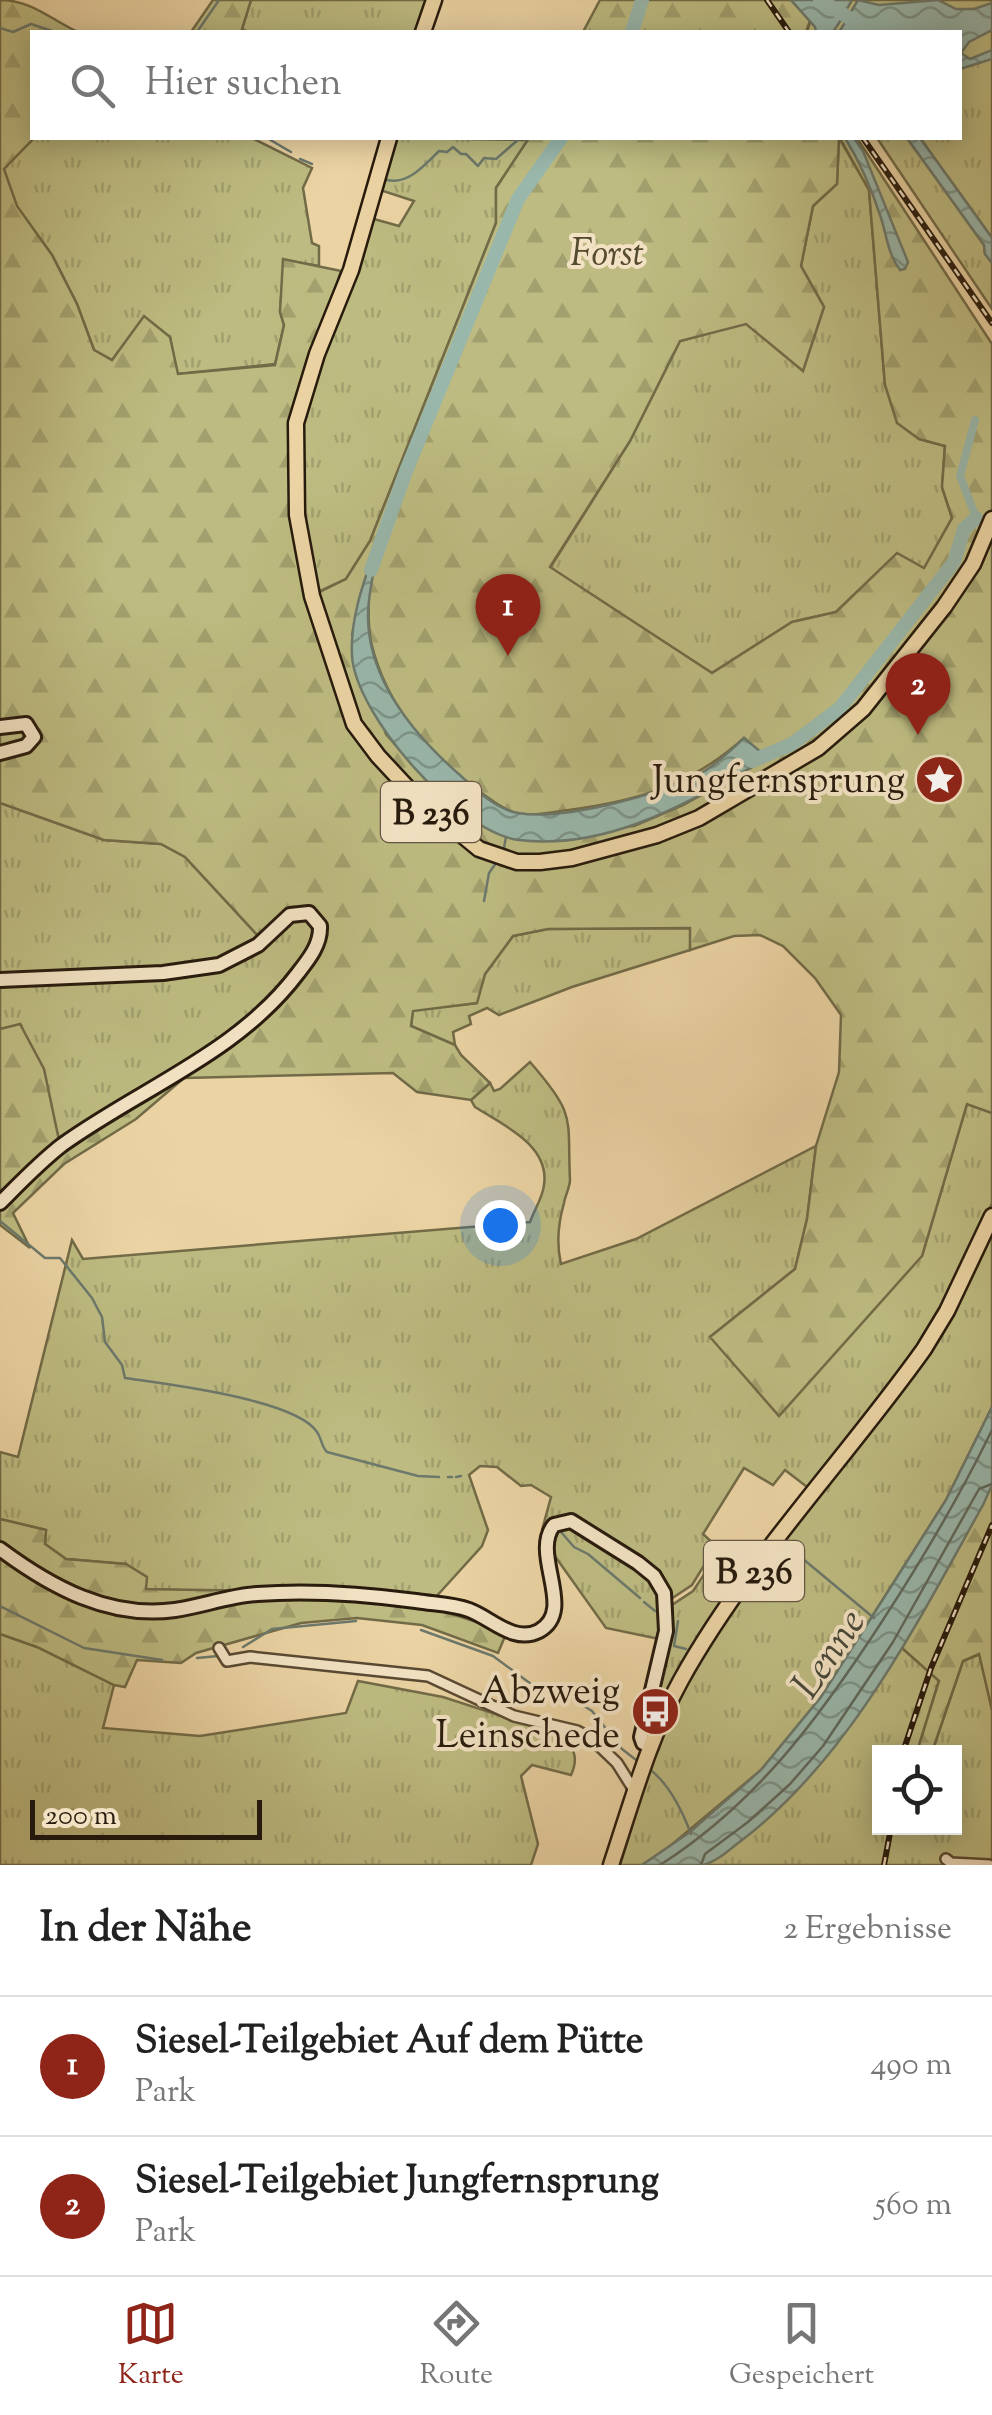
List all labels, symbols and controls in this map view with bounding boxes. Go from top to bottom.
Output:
search box [30,30,962,140]
icon: search [65,58,120,113]
text: Hier suchen [145,58,342,112]
park label: Forst [570,229,644,283]
pin: 1 [476,574,540,656]
pin: 2 [886,652,950,735]
place icon: Jungfernsprung [914,753,966,805]
place label: Jungfernsprung [650,756,905,810]
road number: B 236 [381,782,481,842]
your location [475,1200,526,1251]
road number: B 236 [704,1541,804,1601]
water label: Lenne [780,1599,882,1712]
place label: Abzweig Leinschede [436,1667,620,1765]
bus stop icon: Abzweig Leinschede [629,1686,681,1738]
map controls [872,1745,962,1835]
button: locate [872,1745,962,1835]
scale bar [30,1795,262,1840]
text: 200 m [45,1797,117,1837]
text: In der Nähe [40,1900,252,1960]
text: 2 Ergebnisse [783,1907,952,1953]
text: Siesel-Teilgebiet Auf dem Pütte [135,2016,643,2070]
text: 1 [67,2043,78,2089]
text: 490 m [870,2043,952,2089]
text: Park [135,2070,196,2116]
text: Siesel-Teilgebiet Jungfernsprung [135,2156,659,2210]
text: 2 [65,2183,80,2229]
text: 560 m [875,2183,952,2229]
text: Park [135,2210,196,2256]
tab: Karte [118,2296,184,2396]
tab: Route [420,2296,493,2396]
tab: Gespeichert [729,2296,874,2396]

